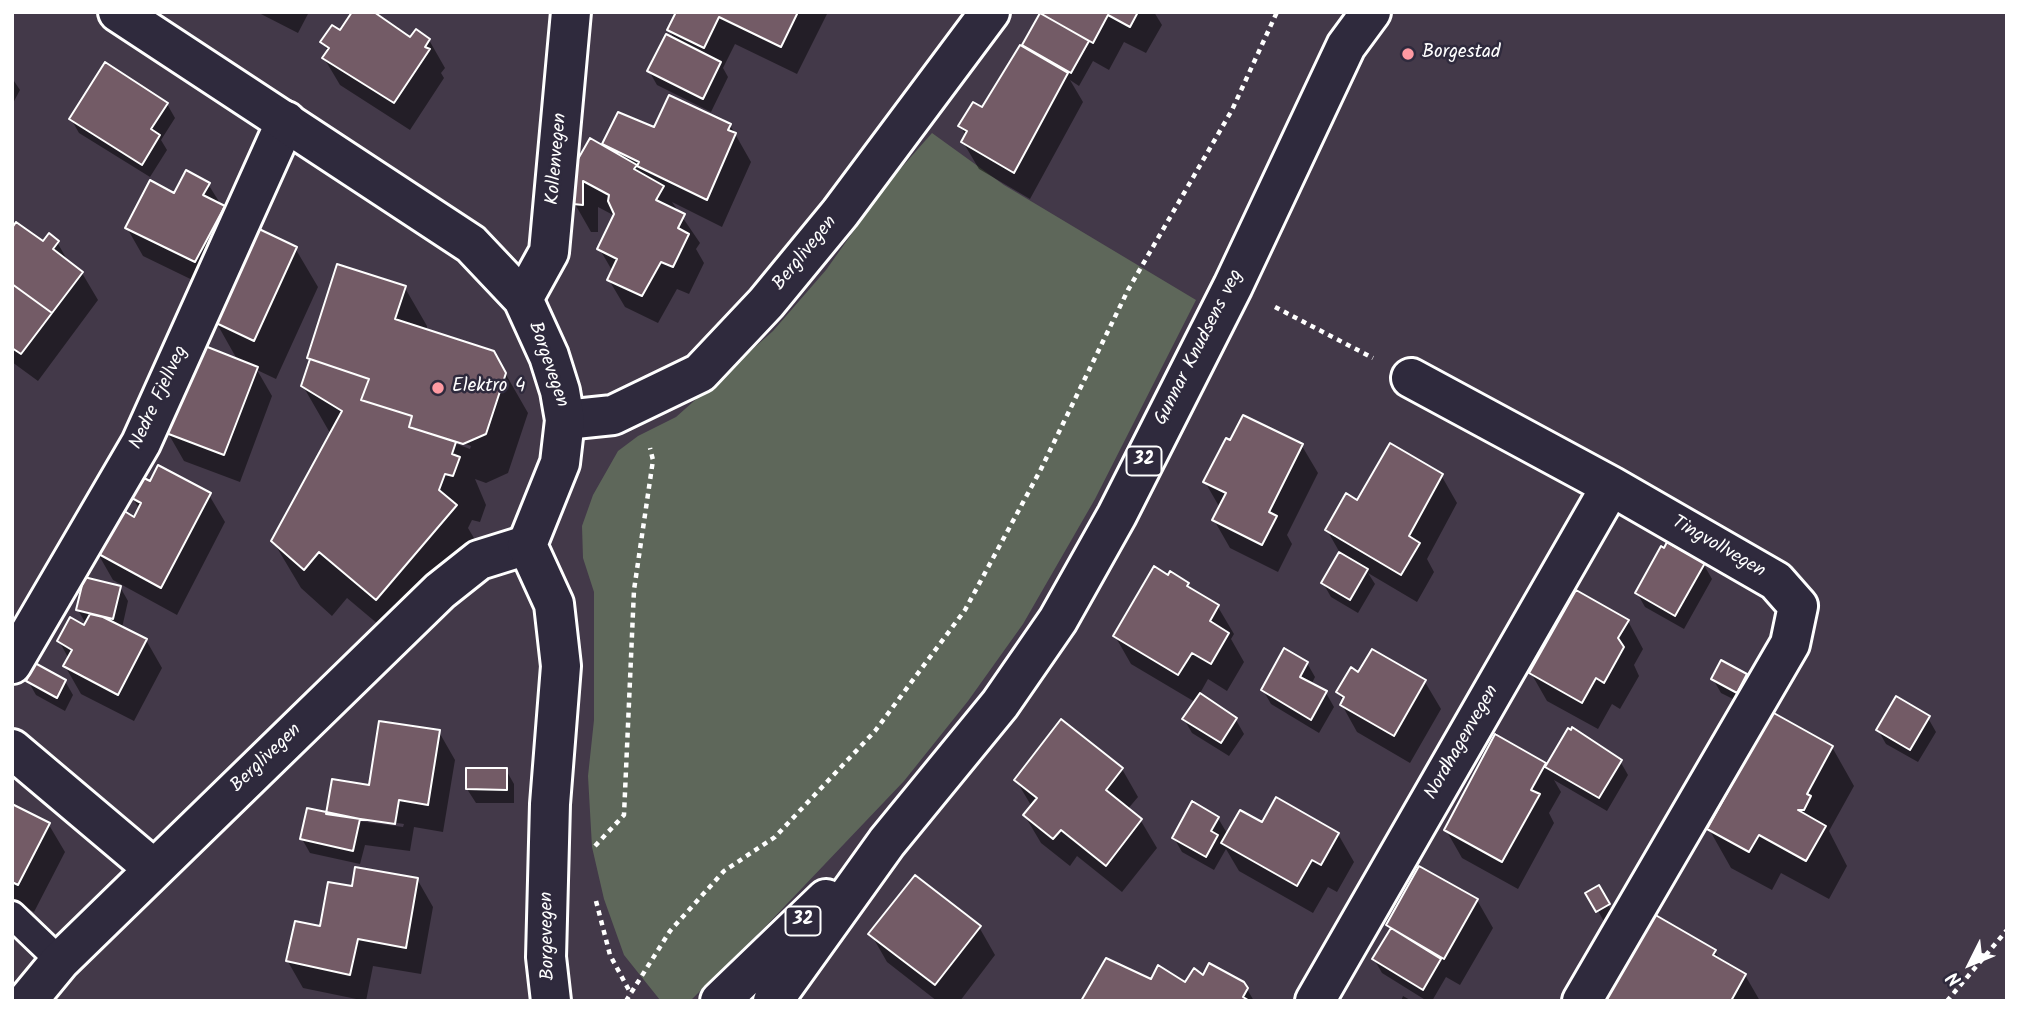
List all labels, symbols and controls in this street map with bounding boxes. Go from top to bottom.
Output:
place label: Borgestad [1422,43,1500,65]
marker: Borgestad [1400,46,1416,62]
street label: Kollenvegen [543,112,573,206]
street label: Berglivegen [769,212,843,296]
street label: Gunnar Knudsens veg [1151,266,1249,430]
street label: Borgevegen [522,319,572,411]
street label: Nedre Fjellveg [126,343,194,453]
place label: Elektro 4 [452,377,526,399]
marker: Elektro 4 [430,380,446,396]
road number: 32 [1126,447,1162,476]
street label: Tingvollvegen [1667,512,1769,584]
street label: Nordhagenvegen [1421,682,1505,804]
street label: Berglivegen [227,720,307,798]
street label: Borgevegen [537,891,561,981]
road number: 32 [786,906,820,936]
north arrow [1935,929,2005,999]
text: N [1940,964,1970,993]

